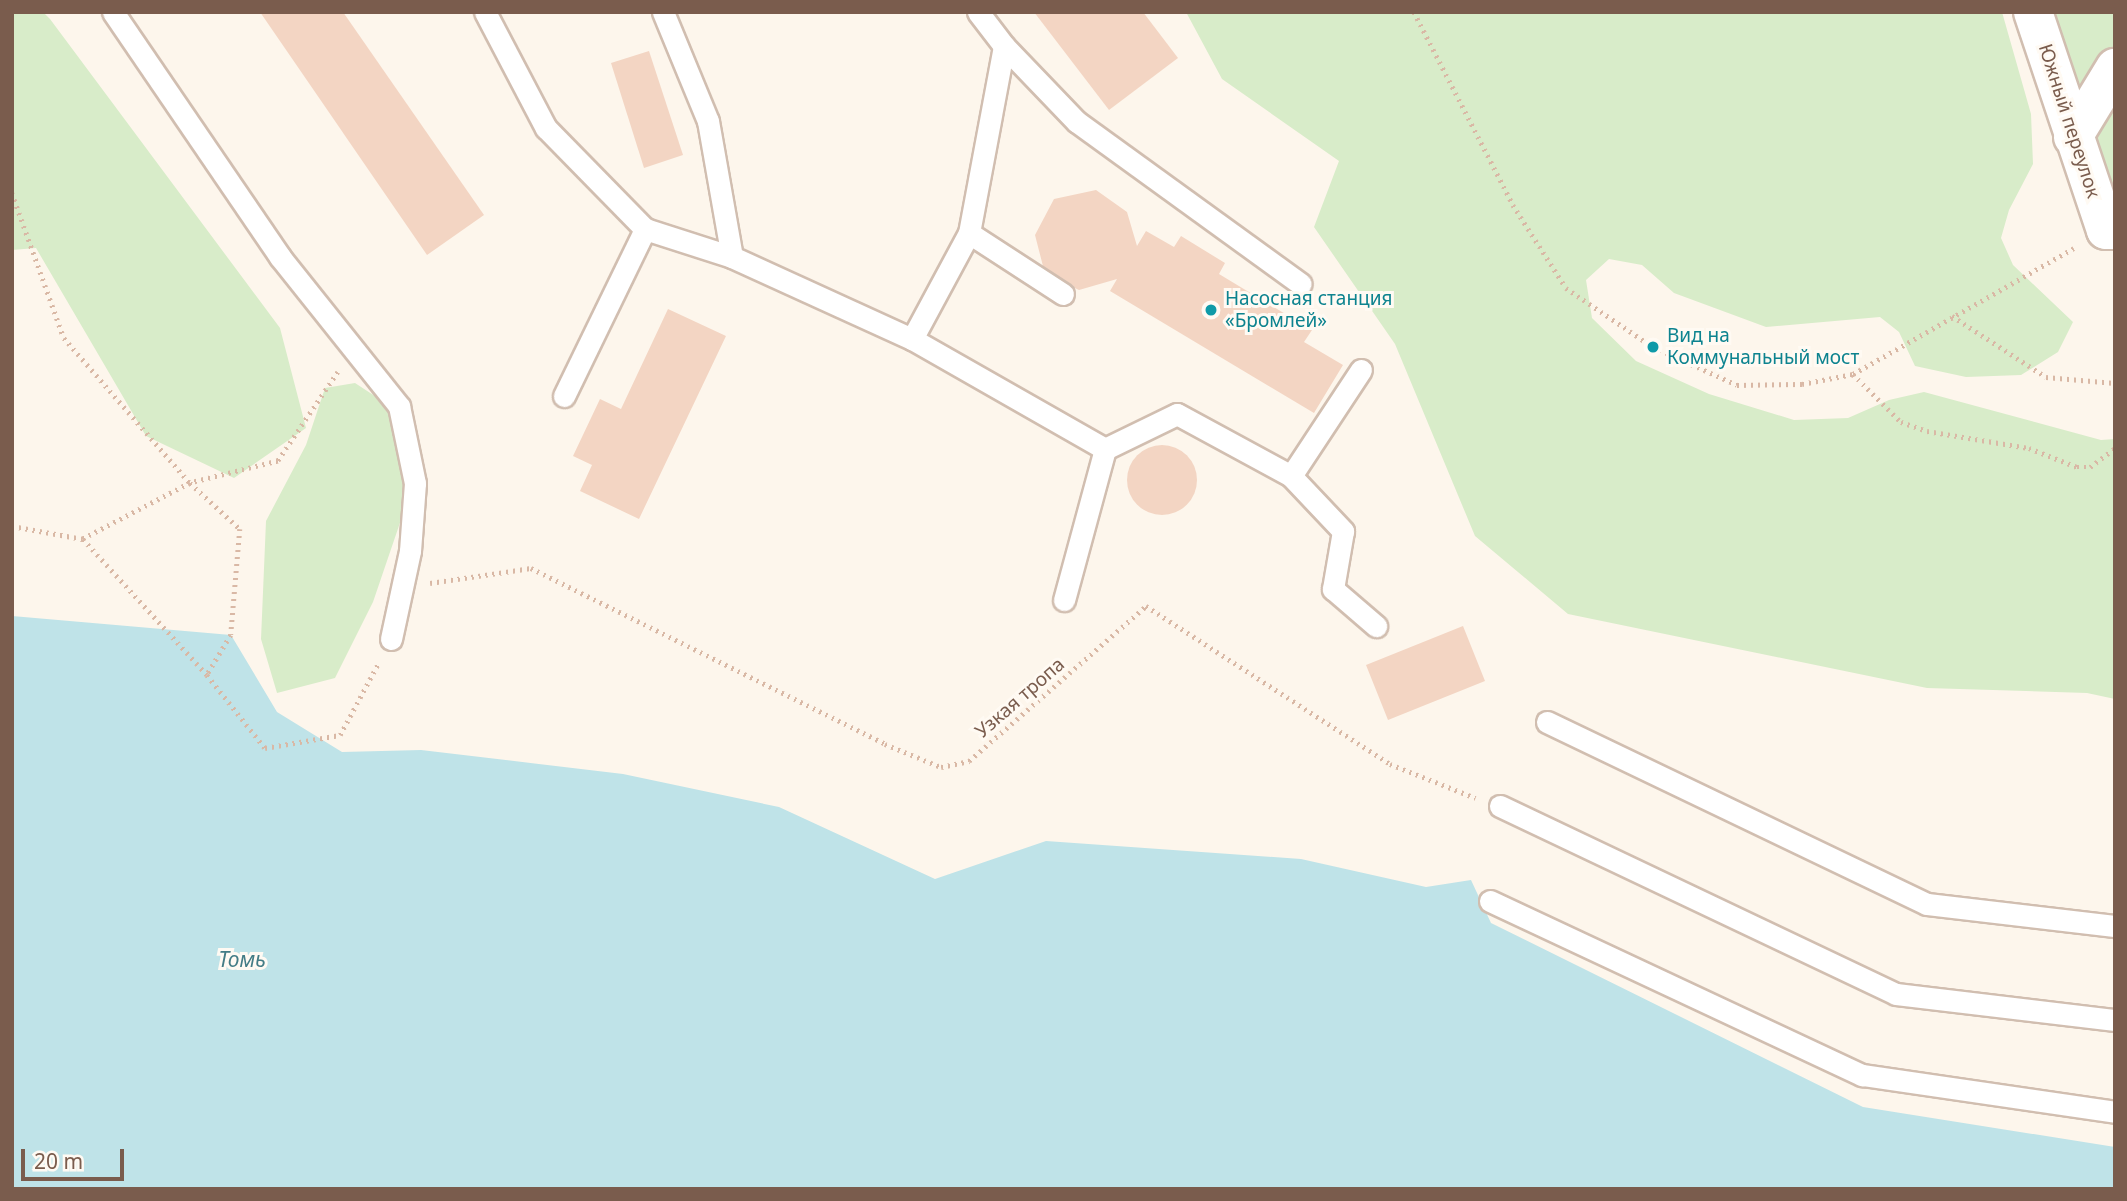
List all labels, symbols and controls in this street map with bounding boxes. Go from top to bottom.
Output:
street label: Южный переулок [2033,41,2105,201]
place label: Насосная станция «Бромлей» [1225,288,1392,332]
marker: Насосная станция «Бромлей» [1203,302,1219,318]
place label: Вид на Коммунальный мост [1667,325,1859,369]
marker: Вид на Коммунальный мост [1645,339,1661,355]
street label: Узкая тропа [971,653,1069,743]
water label: Томь [218,946,266,972]
scale bar [24,1134,128,1178]
text: 20 m [34,1147,83,1175]

